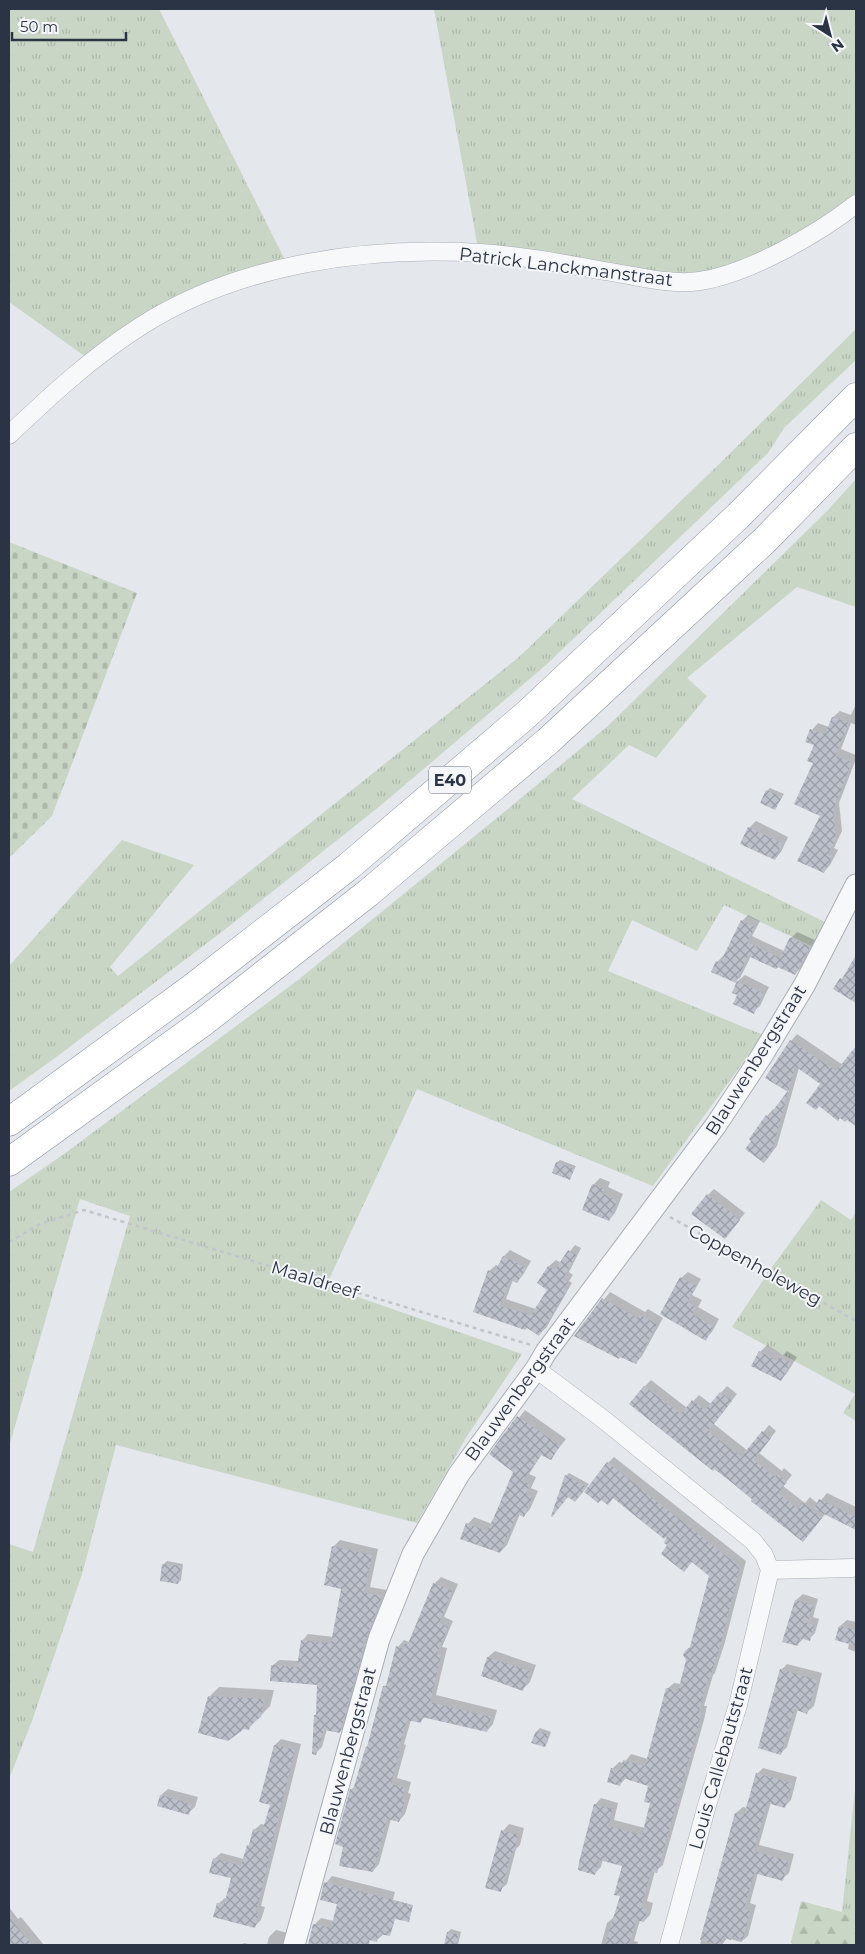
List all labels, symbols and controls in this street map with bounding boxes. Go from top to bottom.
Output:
scale bar [12,10,126,42]
north arrow [805,10,855,60]
text: 50 m [20,17,58,36]
text: N [828,35,848,56]
street label: Patrick Lanckmanstraat [458,243,674,291]
road number: E40 [429,766,471,794]
street label: Blauwenbergstraat [701,981,811,1139]
street label: Coppenholeweg [685,1219,825,1311]
street label: Maaldreef [269,1256,362,1304]
street label: Blauwenbergstraat [460,1312,580,1466]
street label: Blauwenbergstraat [315,1664,381,1838]
street label: Louis Callebautstraat [684,1664,758,1852]

